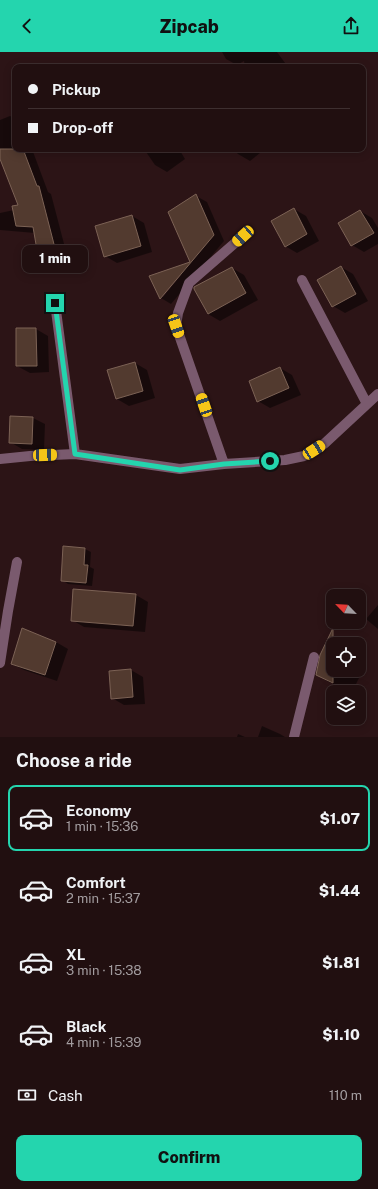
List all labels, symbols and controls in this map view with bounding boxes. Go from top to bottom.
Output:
icon: back [16,15,38,37]
icon: share [340,15,362,37]
text: Zipcab [159,16,219,37]
text: Pickup [52,81,101,98]
text: Drop-off [52,119,113,136]
car [230,224,256,248]
callout: 1 min [22,245,88,273]
text: 1 min [39,251,71,266]
route end [46,294,64,312]
car [166,313,186,339]
car [194,392,214,418]
car [301,438,327,462]
car [33,449,57,461]
route start [261,452,279,470]
north arrow [326,589,366,629]
map controls [326,589,366,725]
button: locate [326,637,366,677]
button: layers [326,685,366,725]
text: Choose a ride [16,750,132,771]
icon: car [18,800,54,836]
text: Economy [66,802,131,819]
text: $1.07 [319,810,360,827]
text: 1 min · 15:36 [66,819,138,834]
icon: car [18,872,54,908]
text: Comfort [66,874,126,891]
text: $1.44 [319,882,360,899]
text: 2 min · 15:37 [66,891,140,906]
icon: car [18,944,54,980]
text: XL [66,946,85,963]
text: $1.81 [322,954,360,971]
text: 3 min · 15:38 [66,963,142,978]
icon: car [18,1016,54,1052]
text: Black [66,1018,106,1035]
text: $1.10 [322,1026,360,1043]
text: 4 min · 15:39 [66,1035,141,1050]
icon: cash [16,1084,38,1106]
text: Cash [48,1087,83,1104]
text: 110 m [329,1088,362,1103]
button: Confirm [16,1135,362,1181]

